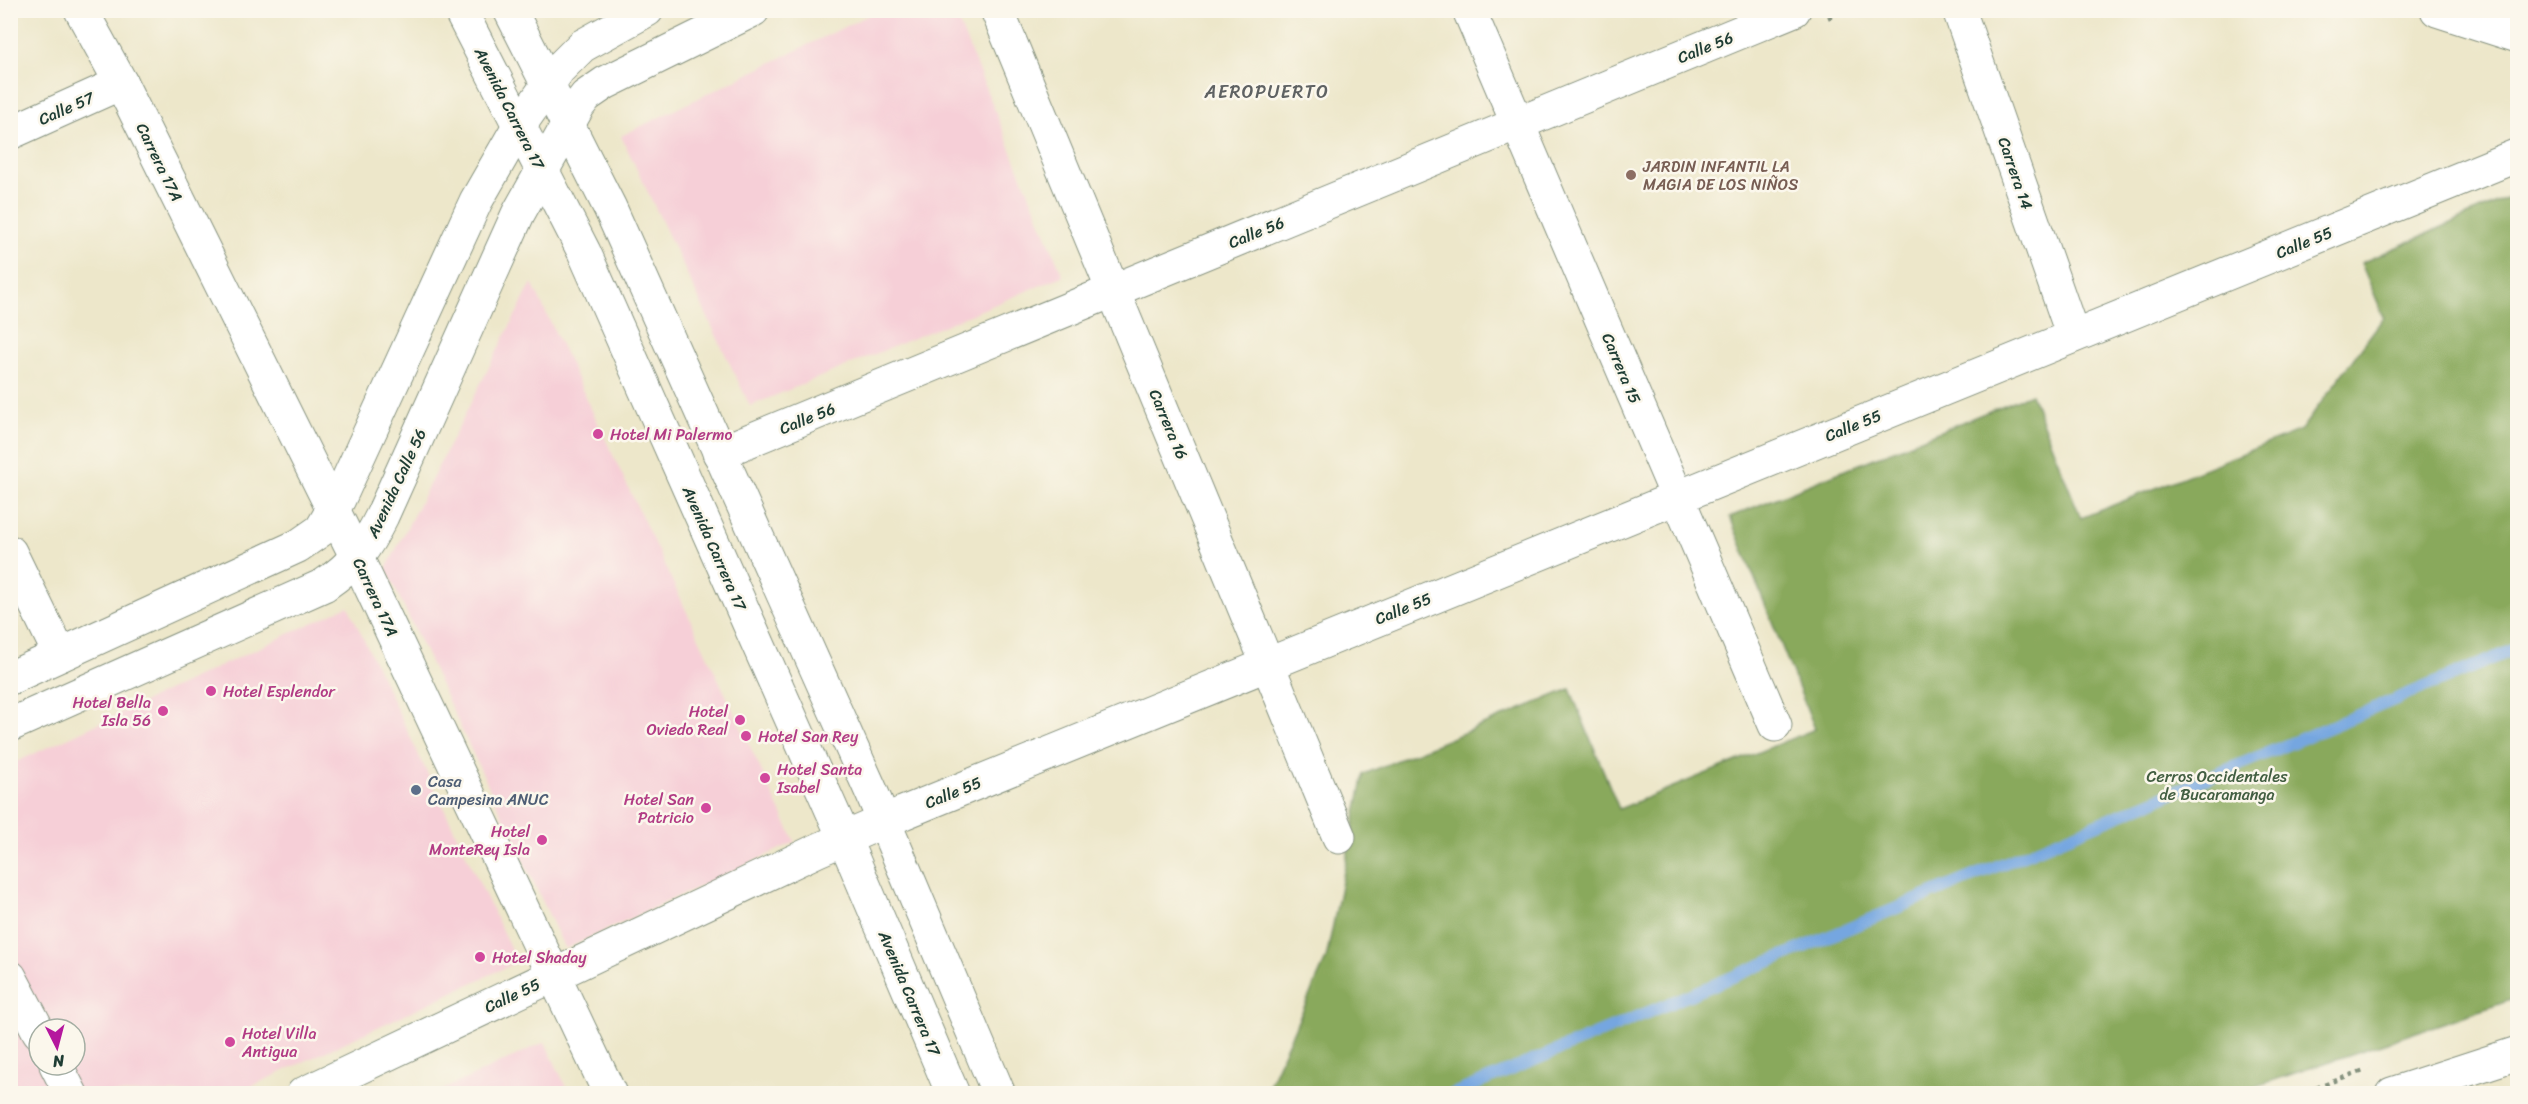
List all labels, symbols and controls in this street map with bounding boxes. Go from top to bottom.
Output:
street label: Calle 56 [1673,23,1738,72]
street label: Avenida Carrera 17 [466,41,553,175]
district label: AEROPUERTO [1204,76,1329,108]
street label: Calle 57 [34,83,100,134]
street label: Carrera 17A [128,118,191,207]
street label: Carrera 14 [1990,133,2041,213]
place label: JARDIN INFANTIL LA MAGIA DE LOS NIÑOS [1642,152,1798,199]
marker: JARDIN INFANTIL LA MAGIA DE LOS NIÑOS [1624,168,1638,182]
street label: Calle 56 [1224,208,1289,257]
street label: Calle 55 [2271,218,2337,267]
street label: Carrera 15 [1594,328,1650,408]
street label: Carrera 16 [1141,384,1196,464]
street label: Calle 56 [775,394,840,443]
street label: Calle 55 [1820,401,1886,450]
place label: Hotel Mi Palermo [610,420,732,449]
street label: Avenida Calle 56 [358,424,435,544]
marker: Hotel Mi Palermo [591,427,605,441]
street label: Avenida Carrera 17 [674,480,755,616]
street label: Carrera 17A [345,553,407,642]
street label: Calle 55 [1370,584,1436,633]
place label: Hotel Esplendor [223,677,336,706]
marker: Hotel Esplendor [204,684,218,698]
place label: Hotel Bella Isla 56 [72,688,151,735]
place label: Hotel Oviedo Real [647,697,728,744]
marker: Hotel Bella Isla 56 [156,704,170,718]
marker: Hotel Oviedo Real [733,713,747,727]
place label: Hotel San Rey [758,722,859,751]
marker: Hotel San Rey [739,729,753,743]
place label: Hotel Santa Isabel [776,755,862,802]
park label: Cerros Occidentales de Bucaramanga [2147,762,2288,809]
place label: Casa Campesina ANUC [428,767,549,814]
street label: Calle 55 [920,768,986,817]
marker: Hotel Santa Isabel [758,771,772,785]
marker: Casa Campesina ANUC [409,783,423,797]
place label: Hotel San Patricio [624,785,694,832]
marker: Hotel San Patricio [699,801,713,815]
place label: Hotel MonteRey Isla [429,817,530,864]
marker: Hotel MonteRey Isla [535,833,549,847]
street label: Avenida Carrera 17 [870,925,949,1061]
place label: Hotel Shaday [492,943,587,972]
marker: Hotel Shaday [473,950,487,964]
street label: Calle 55 [479,970,545,1021]
north arrow [27,1017,87,1077]
place label: Hotel Villa Antigua [241,1019,316,1066]
marker: Hotel Villa Antigua [223,1035,237,1049]
text: N [51,1046,67,1077]

